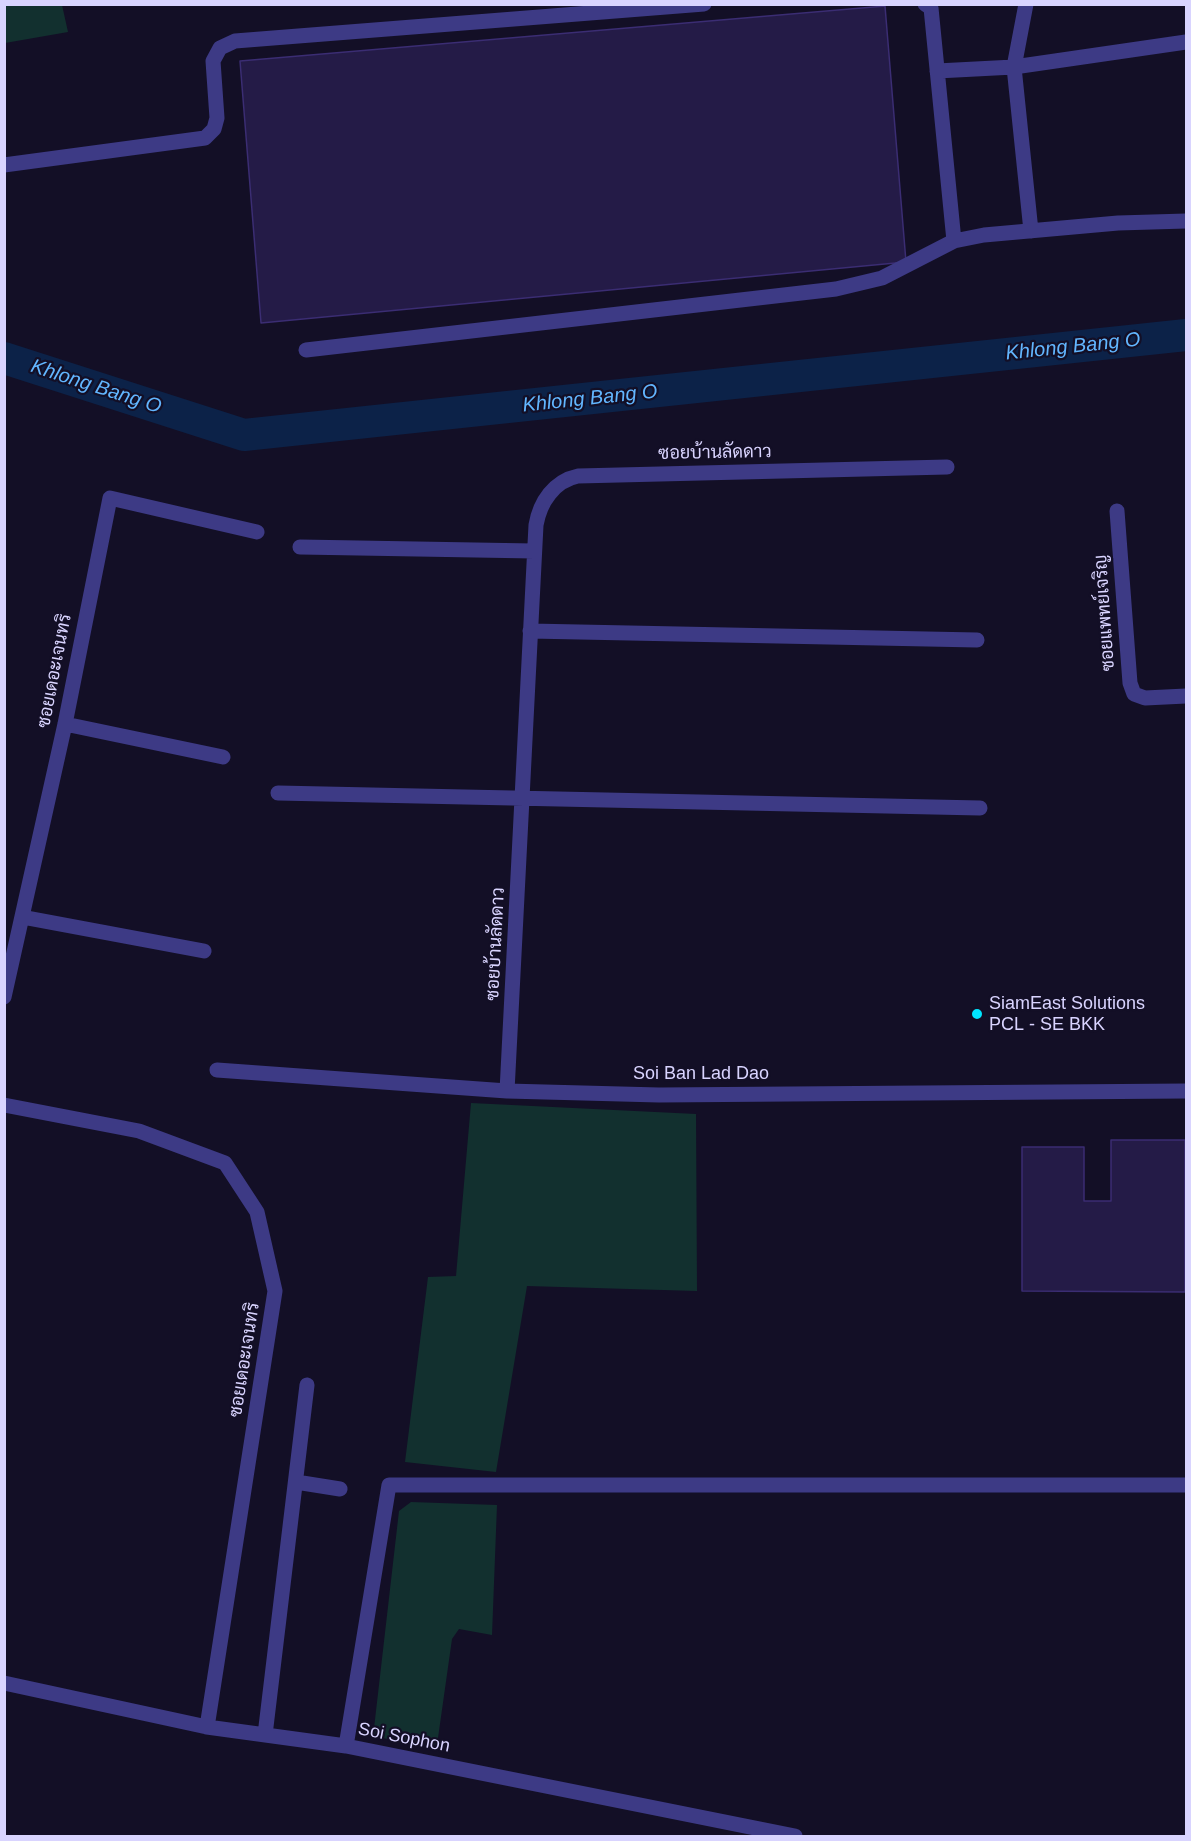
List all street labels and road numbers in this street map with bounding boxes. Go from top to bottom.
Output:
street label: ซอยบ้านลัดดาว [658,441,772,465]
street label: ซอยแพทย์เจริญ [1090,554,1120,672]
street label: ซอยเดอะเจนทริ [33,612,77,730]
street label: ซอยบ้านลัดดาว [482,887,510,1001]
street label: Soi Ban Lad Dao [633,1063,769,1085]
street label: ซอยเดอะเจนทริ [225,1301,265,1419]
street label: Soi Sophon [356,1719,452,1757]

